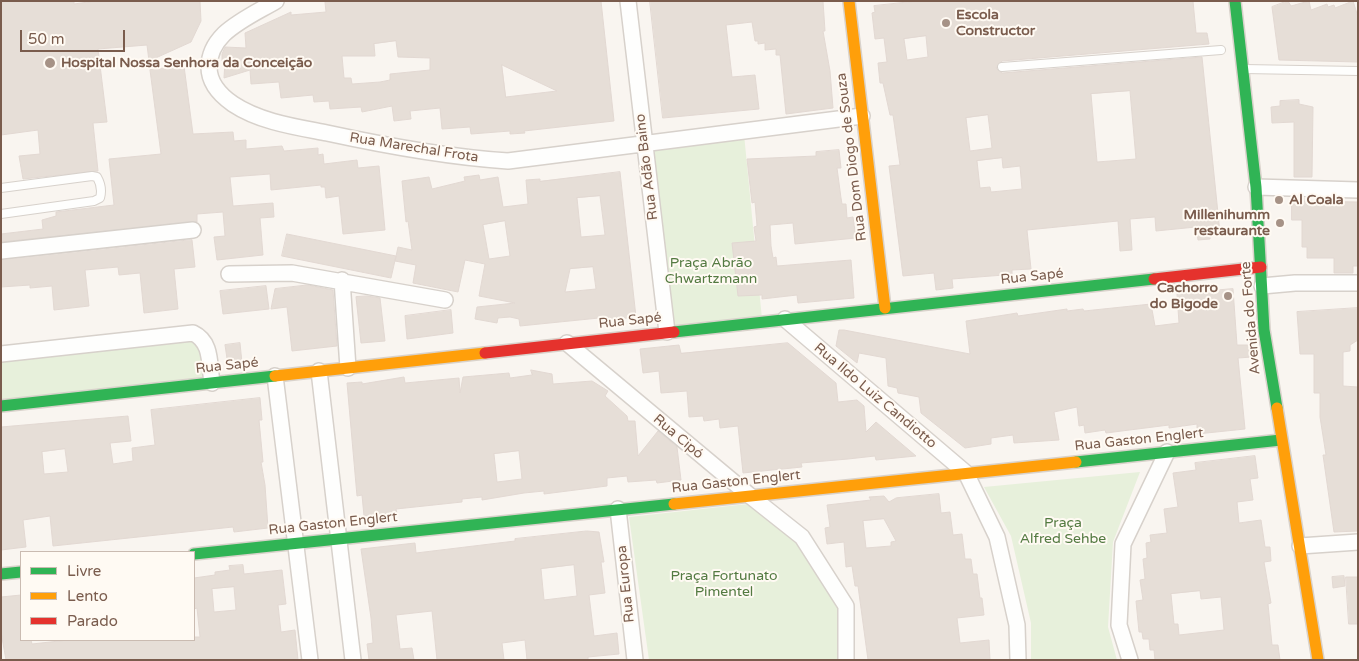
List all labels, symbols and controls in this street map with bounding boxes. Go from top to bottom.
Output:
place label: Escola Constructor [956,7,1035,40]
marker: Escola Constructor [940,17,952,29]
scale bar [22,20,128,52]
text: 50 m [28,30,65,48]
place label: Hospital Nossa Senhora da Conceição [61,55,312,71]
marker: Hospital Nossa Senhora da Conceição [43,56,57,70]
street label: Rua Dom Diogo de Souza [833,72,871,242]
street label: Rua Adão Baino [632,113,662,221]
street label: Rua Marechal Frota [348,130,480,166]
place label: Al Coala [1289,192,1344,208]
marker: Al Coala [1273,194,1285,206]
place label: Millenihumm restaurante [1184,207,1270,240]
marker: Millenihumm restaurante [1274,217,1286,229]
park label: Praça Abrão Chwartzmann [665,255,757,288]
street label: Avenida do Forte [1238,261,1264,375]
street label: Rua Sapé [1000,265,1064,289]
place label: Cachorro do Bigode [1150,280,1218,312]
marker: Cachorro do Bigode [1222,290,1234,302]
street label: Rua Sapé [598,309,662,333]
street label: Rua Ildo Luiz Candiotto [810,340,940,452]
street label: Rua Sapé [195,354,259,378]
street label: Rua Cipó [649,411,707,463]
street label: Rua Gaston Englert [1074,425,1204,455]
street label: Rua Gaston Englert [671,467,801,497]
street label: Rua Gaston Englert [268,509,398,539]
park label: Praça Alfred Sehbe [1020,515,1106,548]
street label: Rua Europa [614,545,638,623]
legend [20,551,195,641]
text: Livre [67,562,101,580]
park label: Praça Fortunato Pimentel [670,568,778,600]
text: Lento [67,587,108,605]
text: Parado [67,612,118,630]

